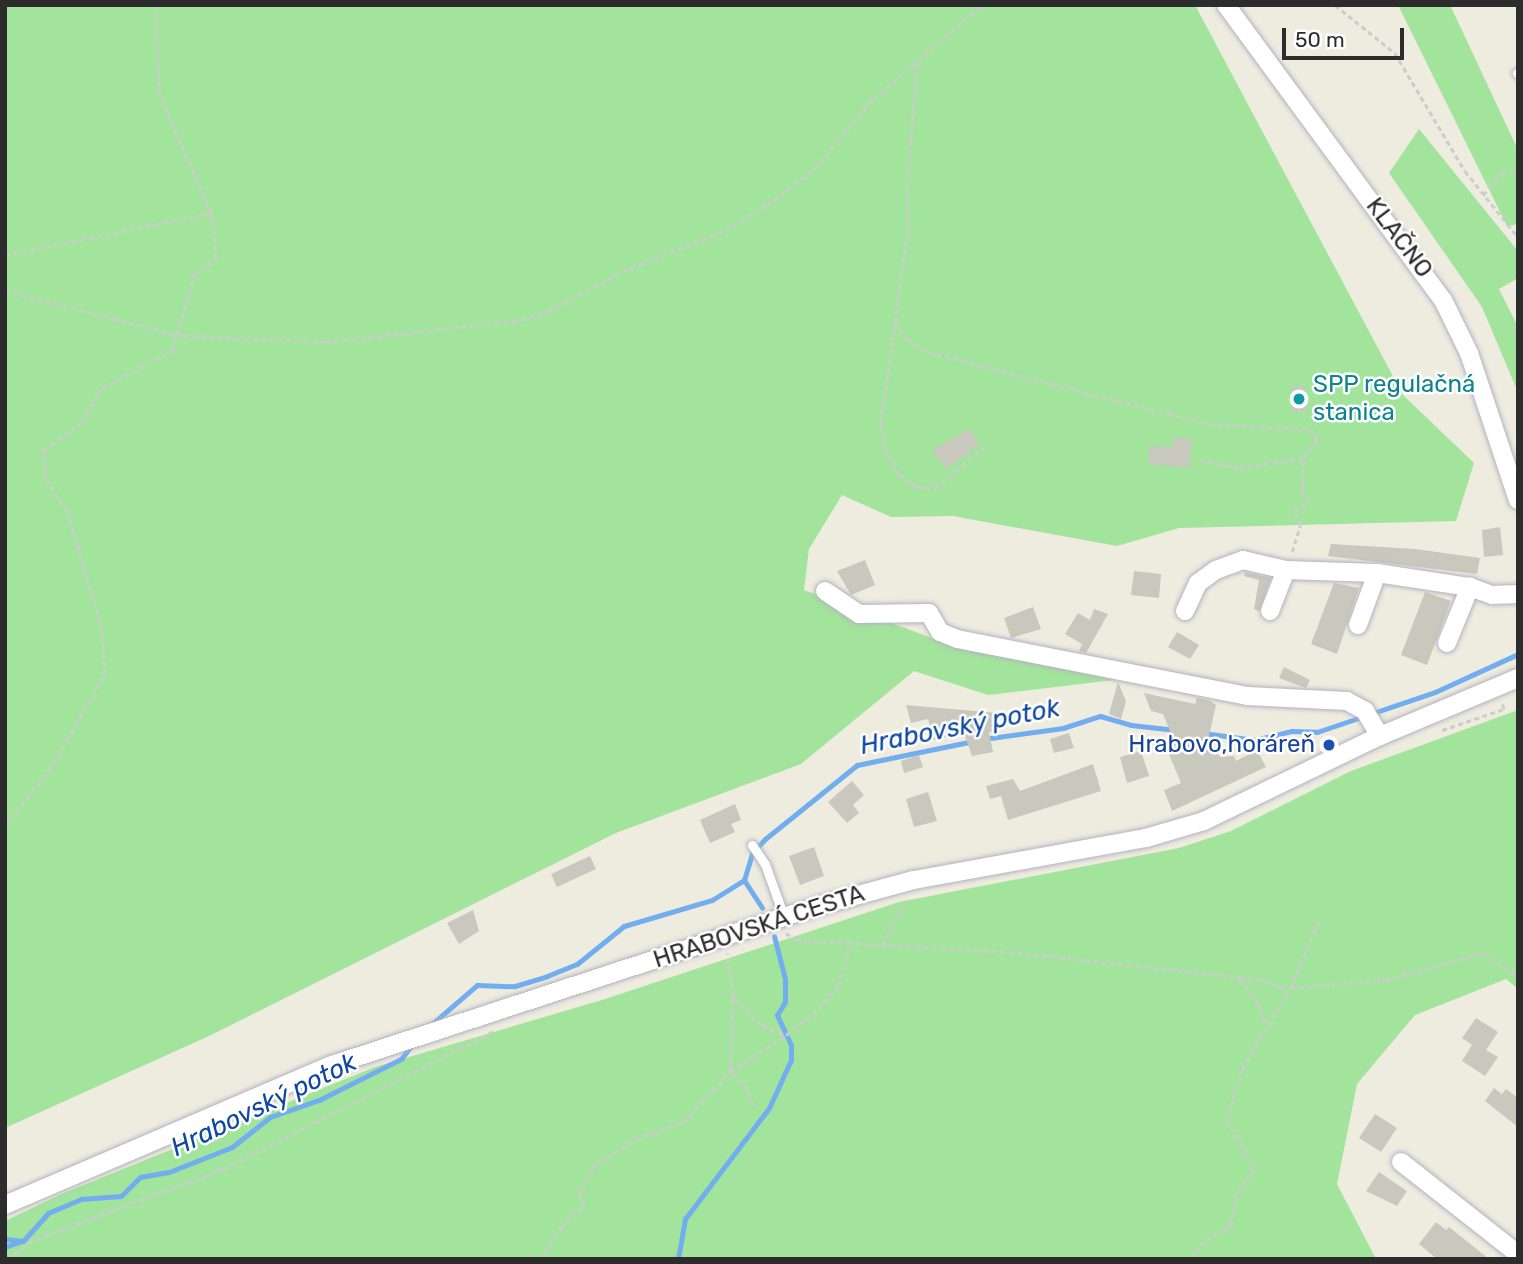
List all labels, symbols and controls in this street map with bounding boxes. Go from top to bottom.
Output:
scale bar [1285,14,1408,58]
text: 50 m [1295,27,1345,52]
street label: KLAČNO [1360,192,1438,284]
place label: SPP regulačná stanica [1313,371,1476,427]
marker: SPP regulačná stanica [1291,391,1307,407]
water label: Hrabovský potok [857,692,1063,762]
place label: Hrabovo,horáreň [1128,731,1315,759]
marker: Hrabovo,horáreň [1321,737,1337,753]
street label: HRABOVSKÁ CESTA [650,879,868,975]
water label: Hrabovský potok [166,1046,362,1164]

